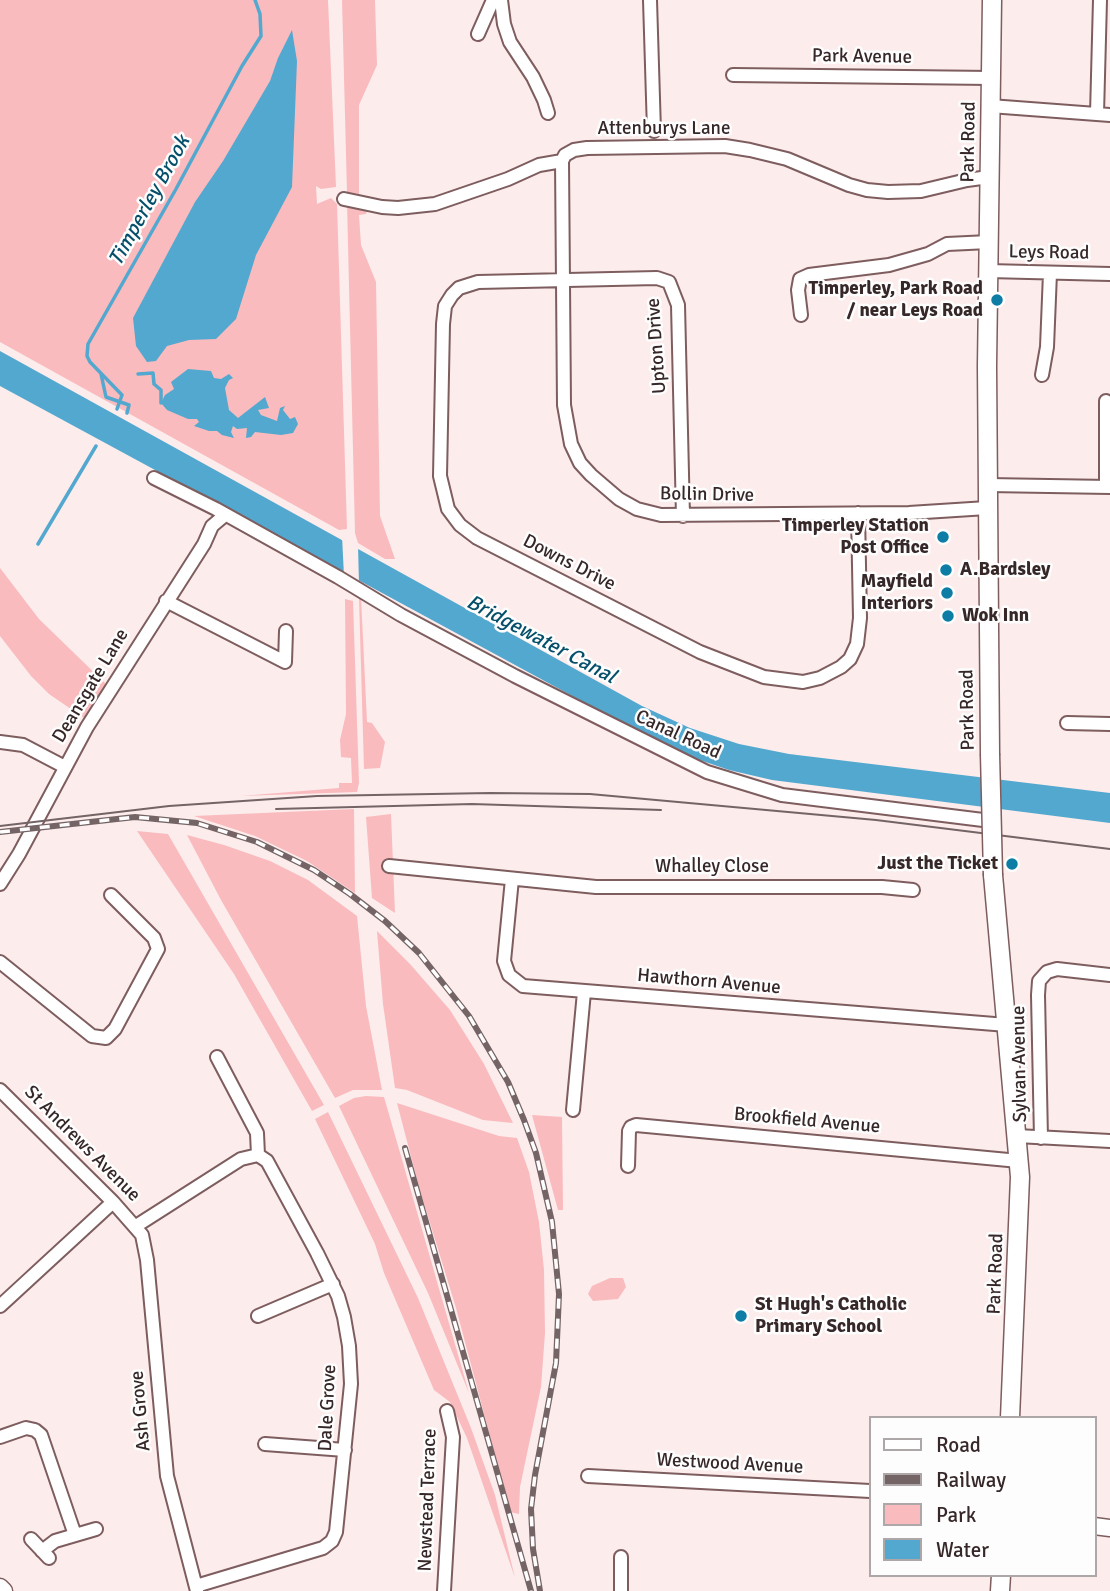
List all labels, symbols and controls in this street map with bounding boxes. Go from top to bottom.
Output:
street label: Park Avenue [812,45,912,69]
street label: Park Road [957,101,981,183]
street label: Attenburys Lane [598,118,730,140]
water label: Timperley Brook [104,132,196,270]
street label: Leys Road [1008,241,1090,265]
place label: Timperley, Park Road / near Leys Road [808,278,983,322]
marker: Timperley, Park Road / near Leys Road [989,292,1005,308]
street label: Upton Drive [642,297,672,395]
street label: Bollin Drive [660,483,754,507]
place label: Timperley Station Post Office [782,515,929,559]
marker: Timperley Station Post Office [935,529,951,545]
street label: Downs Drive [519,530,619,596]
place label: A.Bardsley [960,559,1050,581]
marker: A.Bardsley [938,562,954,578]
place label: Mayfield Interiors [861,571,933,615]
marker: Mayfield Interiors [939,585,955,601]
water label: Bridgewater Canal [462,590,620,690]
place label: Wok Inn [962,605,1029,627]
marker: Wok Inn [940,608,956,624]
street label: Deansgate Lane [48,625,134,747]
street label: Park Road [956,669,980,751]
street label: Canal Road [632,705,724,765]
place label: Just the Ticket [877,853,998,875]
street label: Whalley Close [655,856,769,878]
marker: Just the Ticket [1004,856,1020,872]
street label: Hawthorn Avenue [636,964,782,1000]
street label: Sylvan Avenue [1008,1005,1032,1123]
street label: St Andrews Avenue [19,1081,145,1207]
street label: Brookfield Avenue [733,1103,881,1139]
street label: Park Road [983,1233,1009,1315]
place label: St Hugh's Catholic Primary School [755,1294,907,1338]
marker: St Hugh's Catholic Primary School [733,1308,749,1324]
street label: Dale Grove [314,1364,342,1452]
street label: Ash Grove [126,1370,156,1452]
legend [869,1416,1096,1577]
street label: Newstead Terrace [414,1428,442,1572]
text: Road [936,1432,981,1458]
street label: Westwood Avenue [656,1449,804,1479]
text: Railway [936,1467,1006,1493]
text: Park [936,1502,976,1528]
text: Water [936,1537,989,1563]

